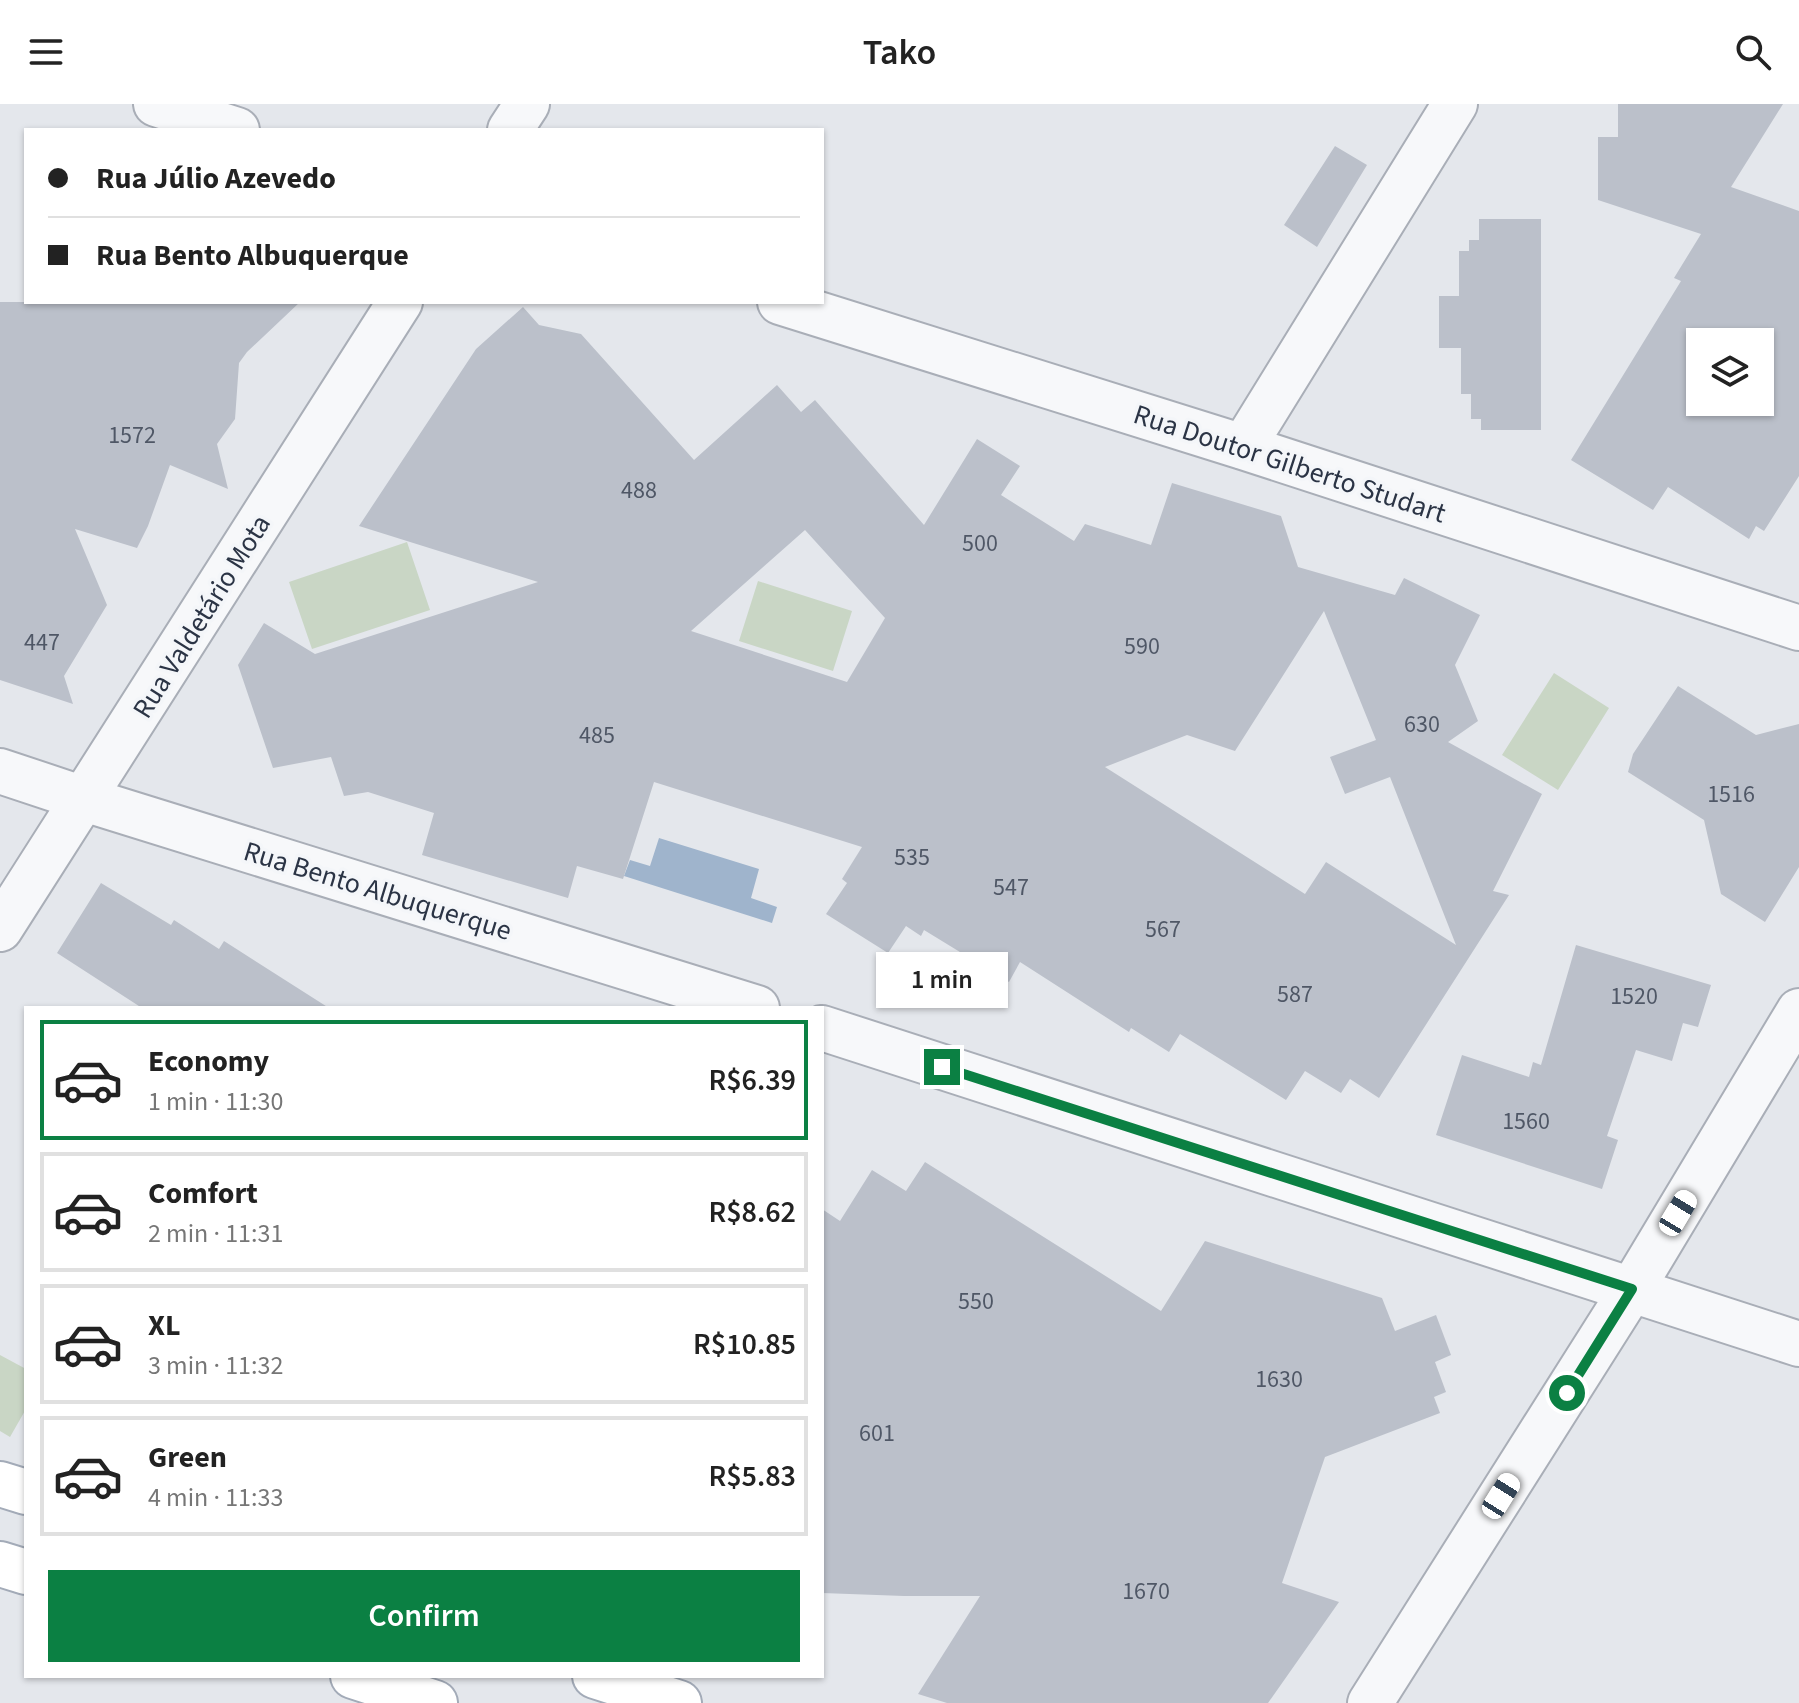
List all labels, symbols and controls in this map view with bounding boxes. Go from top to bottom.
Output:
text: Tako [863,27,936,78]
icon: menu [24,30,68,74]
icon: search [1731,30,1775,74]
text: Rua Júlio Azevedo [96,157,336,200]
text: Rua Bento Albuquerque [96,234,409,277]
map controls [1686,328,1774,416]
button: layers [1686,328,1774,416]
street label: Rua Doutor Gilberto Studart [1128,395,1451,534]
house number: 1572 [108,418,156,453]
house number: 488 [621,473,657,508]
street label: Rua Valdetário Mota [123,507,281,726]
house number: 500 [962,526,998,561]
house number: 447 [24,625,60,660]
house number: 590 [1124,629,1160,664]
house number: 630 [1404,707,1440,742]
house number: 485 [579,718,615,753]
house number: 1516 [1707,777,1755,812]
street label: Rua Bento Albuquerque [239,831,517,951]
house number: 535 [894,840,930,875]
house number: 547 [993,870,1029,905]
house number: 567 [1145,912,1181,947]
callout: 1 min [876,951,1008,1007]
text: 1 min [911,961,973,998]
house number: 587 [1277,977,1313,1012]
house number: 1520 [1610,979,1658,1014]
text: Economy [148,1040,269,1083]
icon: car [52,1044,124,1116]
route end [924,1049,960,1085]
text: R$6.39 [708,1059,796,1102]
text: 1 min · 11:30 [148,1083,283,1120]
house number: 1560 [1502,1104,1550,1139]
text: Comfort [148,1172,258,1215]
icon: car [52,1176,124,1248]
car [1655,1186,1701,1240]
text: R$8.62 [708,1191,796,1234]
text: 2 min · 11:31 [148,1215,283,1252]
house number: 550 [958,1284,994,1319]
text: XL [148,1304,181,1347]
icon: car [52,1308,124,1380]
text: R$10.85 [693,1323,796,1366]
text: 3 min · 11:32 [148,1347,283,1384]
house number: 1630 [1255,1362,1303,1397]
route start [1549,1375,1585,1411]
house number: 601 [859,1416,895,1451]
text: Green [148,1436,227,1479]
icon: car [52,1440,124,1512]
text: R$5.83 [708,1455,796,1498]
car [1478,1469,1524,1523]
text: 4 min · 11:33 [148,1479,283,1516]
button: Confirm [48,1570,800,1662]
house number: 1670 [1122,1574,1170,1609]

